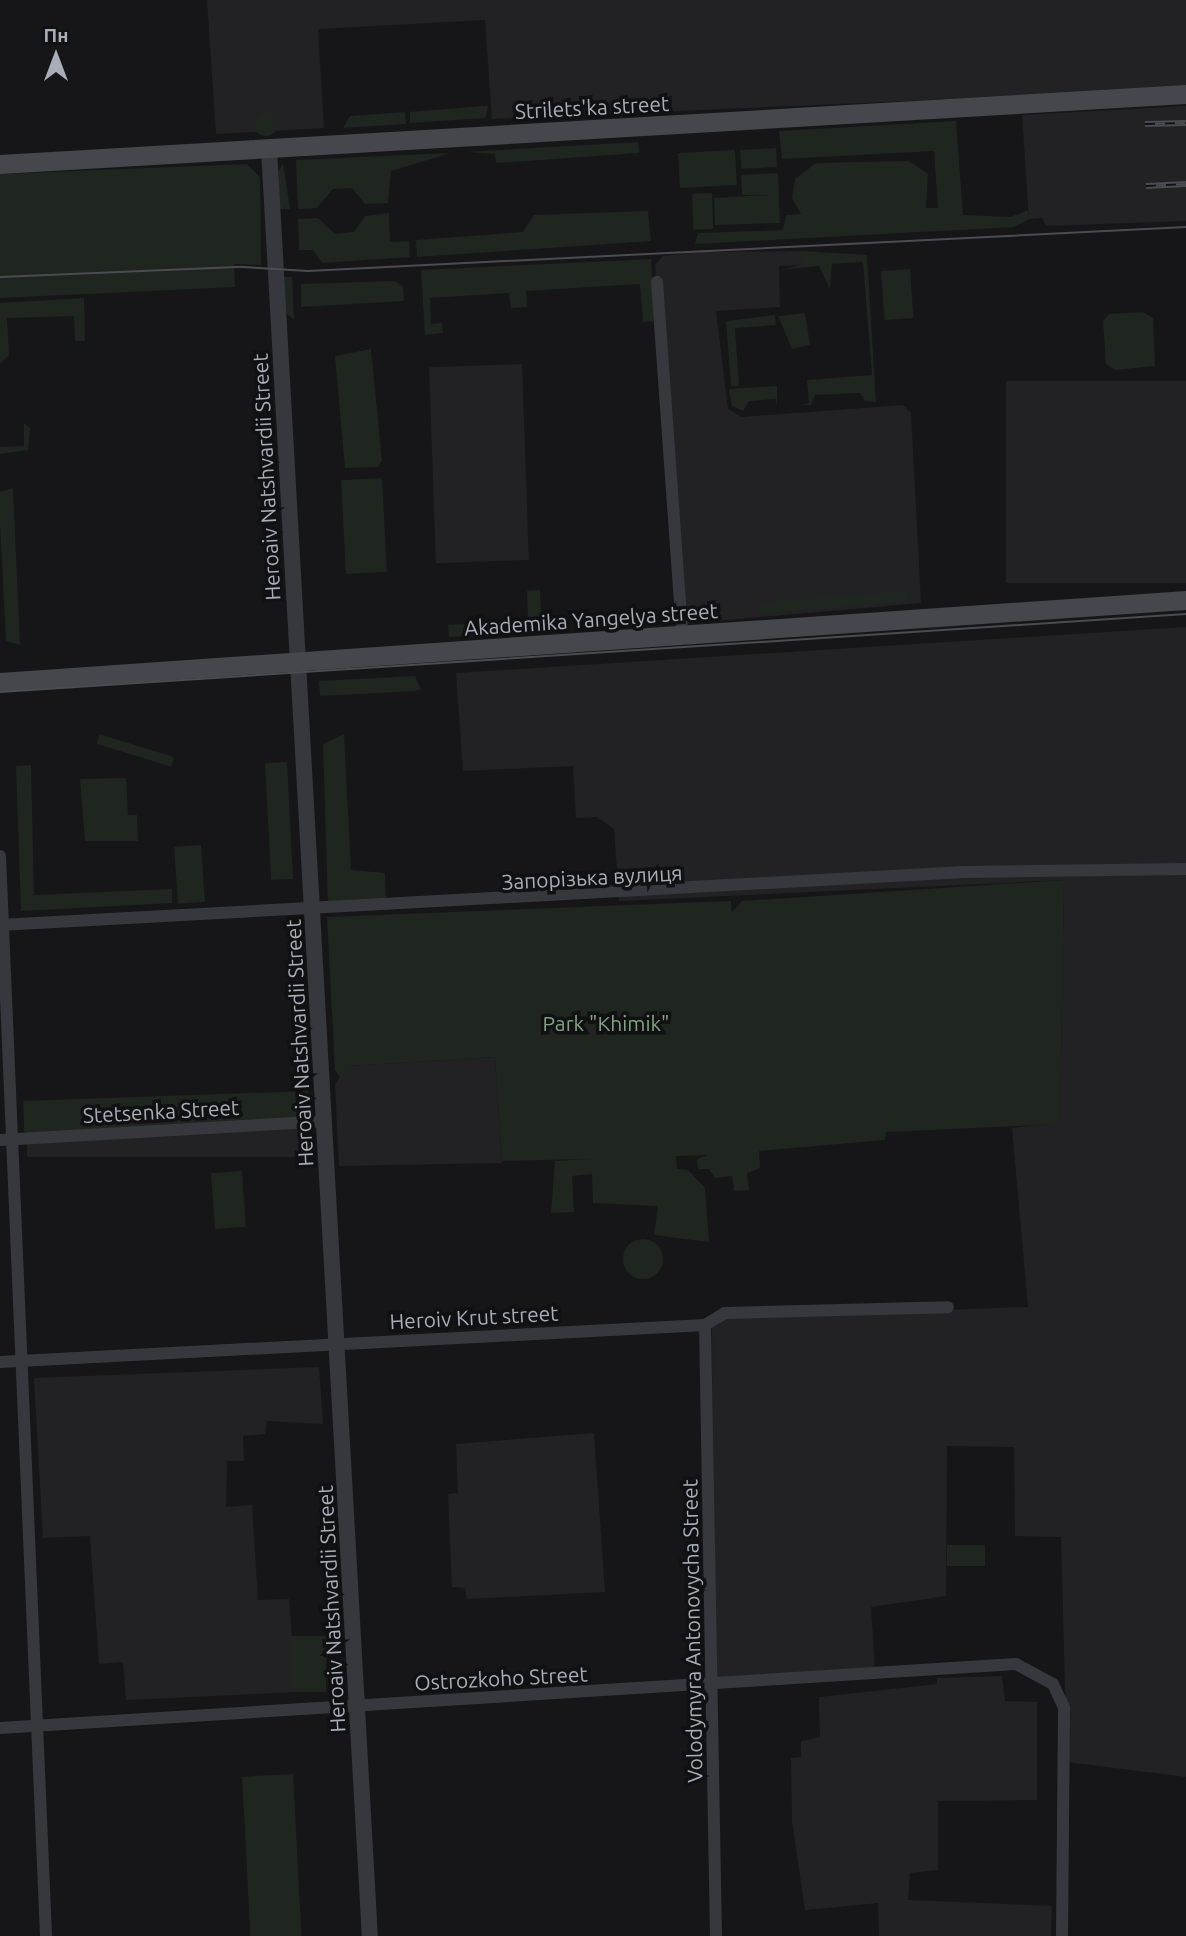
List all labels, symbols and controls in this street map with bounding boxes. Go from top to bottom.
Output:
north arrow [21,21,91,91]
text: Пн [44,24,68,46]
street label: Strilets'ka street [514,90,670,124]
street label: Heroaiv Natshvardii Street [247,353,285,601]
street label: Akademika Yangelya street [463,598,719,640]
street label: Запорізька вулиця [501,860,683,894]
street label: Heroaiv Natshvardii Street [280,919,318,1167]
park label: Park "Khimik" [542,1010,670,1036]
street label: Stetsenka Street [82,1094,240,1128]
street label: Heroiv Krut street [389,1300,559,1334]
street label: Volodymyra Antonovycha Street [677,1479,707,1783]
street label: Heroaiv Natshvardii Street [312,1485,350,1733]
street label: Ostrozkoho Street [414,1661,588,1695]

